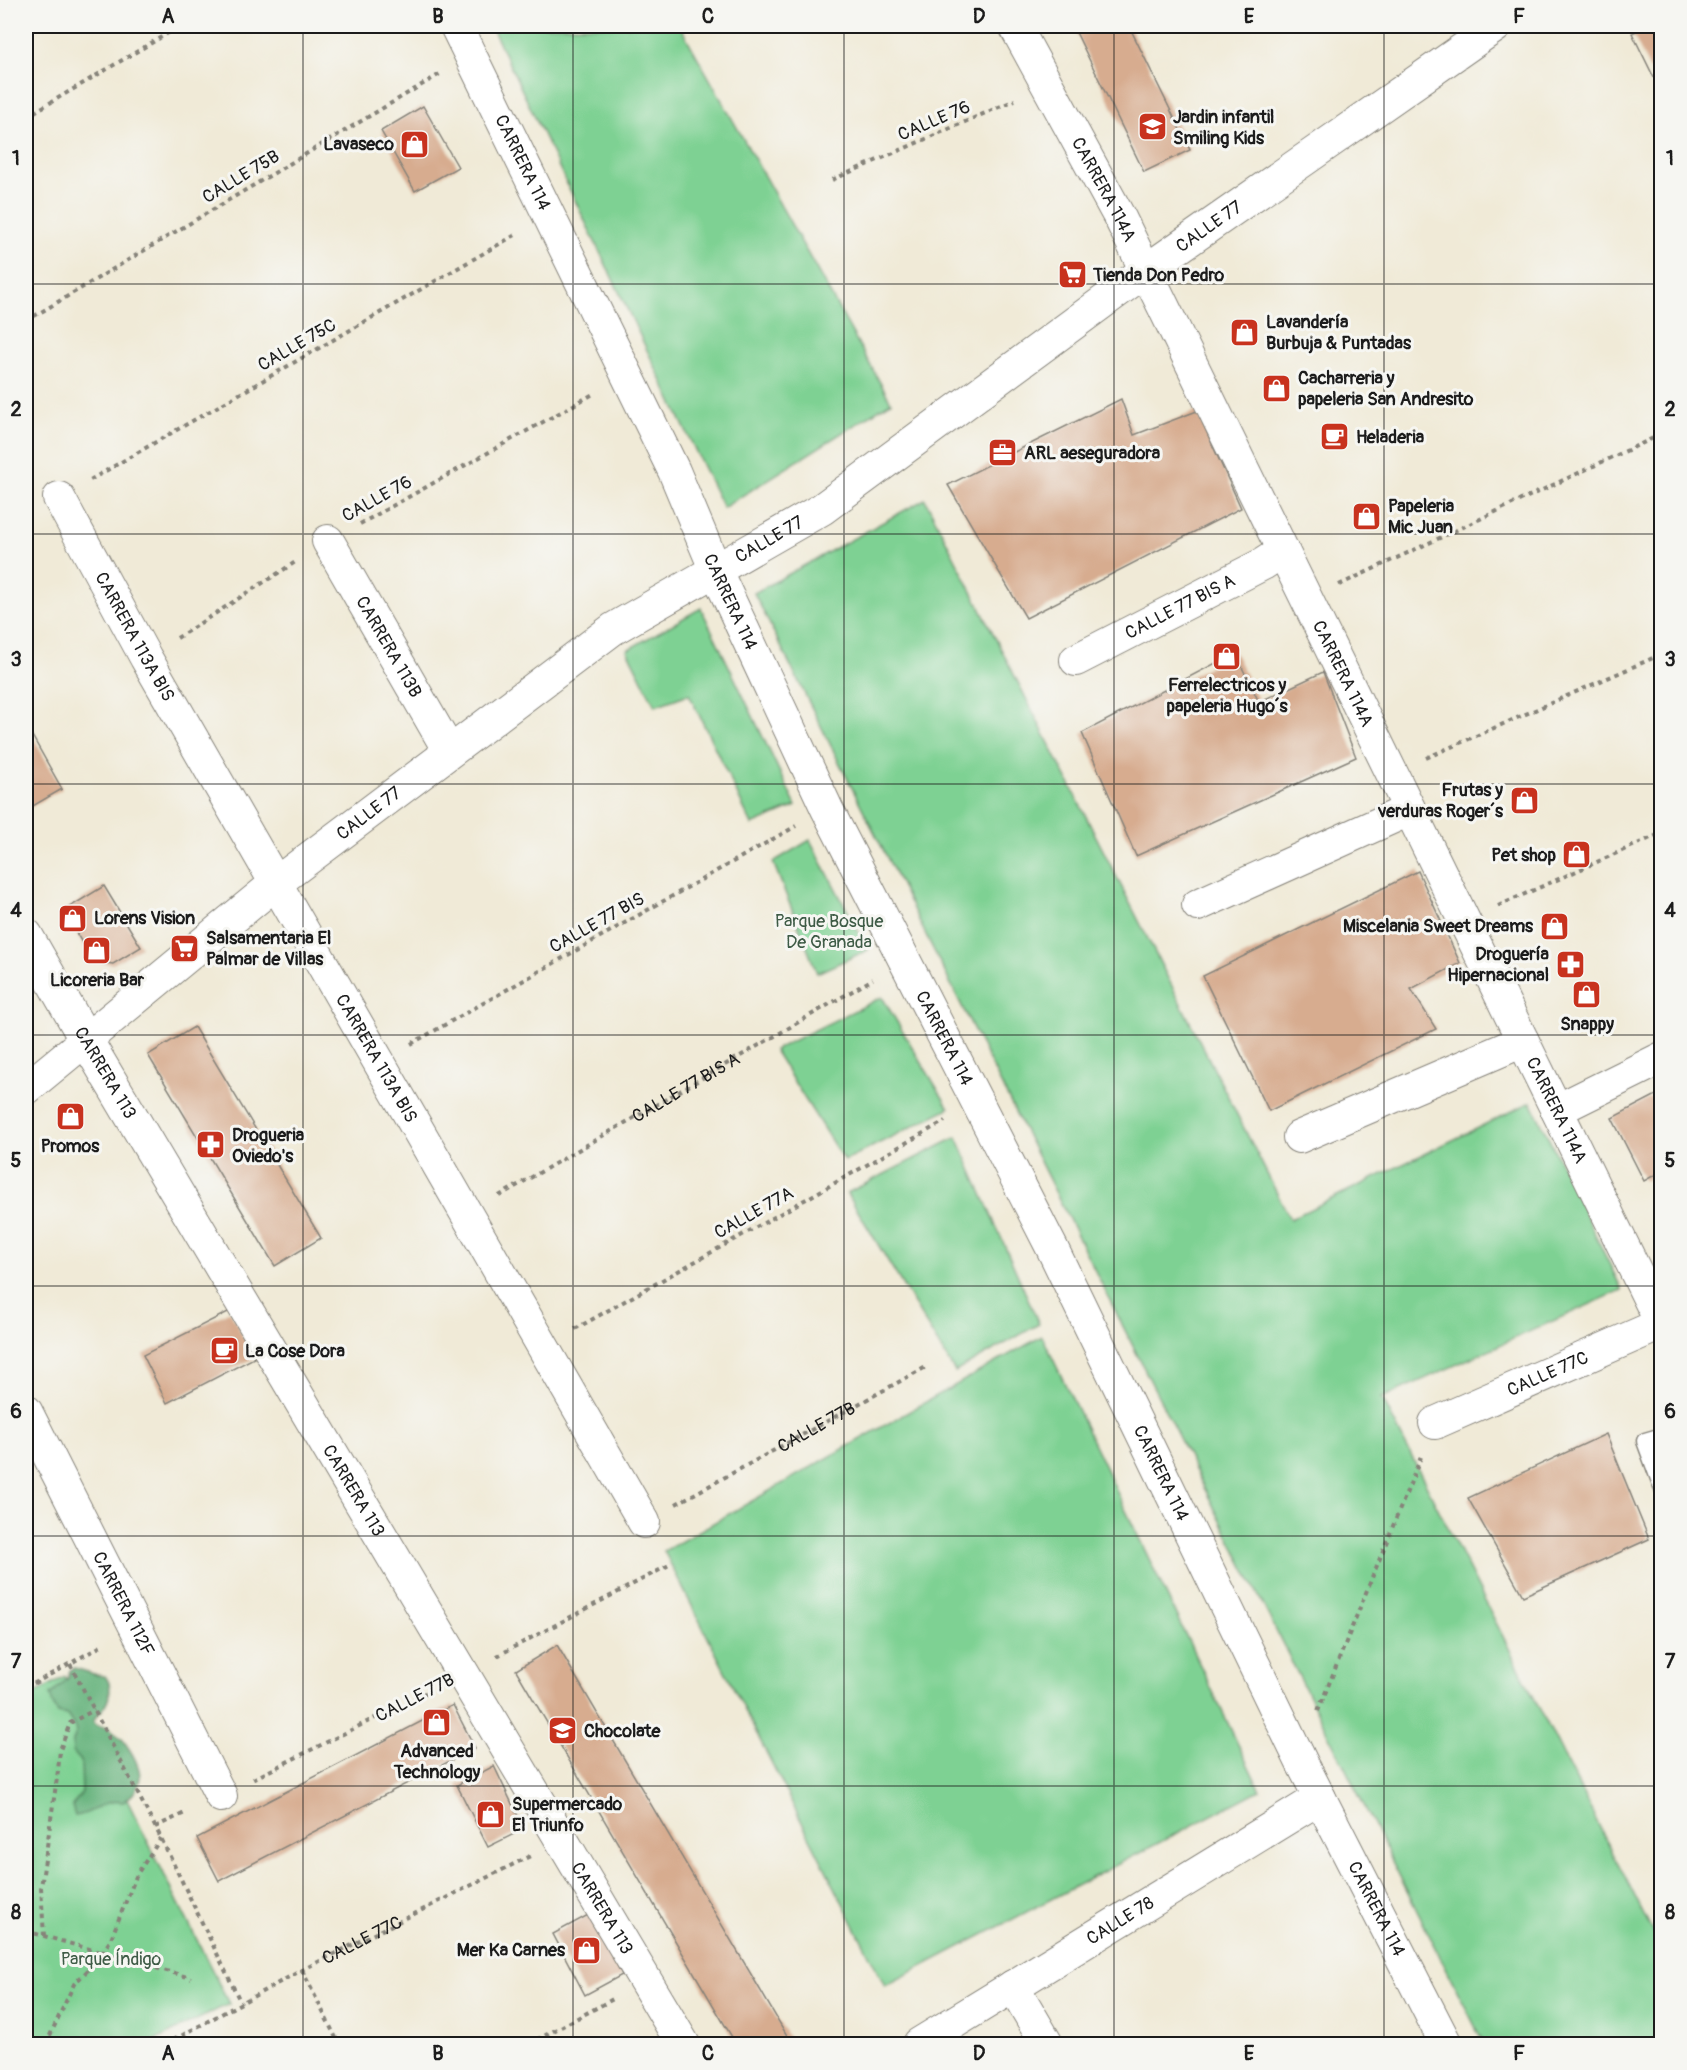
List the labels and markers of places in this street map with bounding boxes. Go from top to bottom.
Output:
place label: Jardin infantil Smiling Kids [1173,106,1274,150]
school or university icon: Jardin infantil Smiling Kids [1136,111,1168,143]
shop icon: Lavaseco [399,128,431,160]
place label: Lavaseco [323,133,394,156]
supermarket icon: Tienda Don Pedro [1056,259,1088,291]
place label: Tienda Don Pedro [1092,264,1225,287]
place label: Lavandería Burbuja & Puntadas [1266,311,1412,355]
shop icon: Lavandería Burbuja & Puntadas [1229,316,1261,348]
place label: Cacharreria y papeleria San Andresito [1298,367,1474,411]
shop icon: Cacharreria y papeleria San Andresito [1261,372,1293,404]
cafe icon: Heladeria [1319,421,1351,453]
place label: Heladeria [1356,426,1425,449]
office icon: ARL aeseguradora [987,437,1019,469]
place label: ARL aeseguradora [1024,442,1161,465]
place label: Papeleria Mic Juan [1388,495,1455,539]
shop icon: Papeleria Mic Juan [1351,500,1383,532]
shop icon: Ferrelectricos y papeleria Hugo´s [1211,640,1243,672]
place label: Ferrelectricos y papeleria Hugo´s [1166,674,1289,718]
place label: Frutas y verduras Roger´s [1377,779,1504,823]
shop icon: Frutas y verduras Roger´s [1508,784,1540,816]
shop icon: Pet shop [1561,839,1593,871]
place label: Pet shop [1491,844,1556,867]
shop icon: Lorens Vision [57,902,89,934]
place label: Lorens Vision [94,907,195,930]
shop icon: Miscelania Sweet Dreams [1538,910,1570,942]
place label: Miscelania Sweet Dreams [1343,915,1534,938]
place label: Salsamentaria El Palmar de Villas [206,927,331,971]
supermarket icon: Salsamentaria El Palmar de Villas [169,932,201,964]
shop icon: Licoreria Bar [81,935,113,967]
place label: Droguería Hipernacional [1447,943,1550,987]
pharmacy icon: Droguería Hipernacional [1554,948,1586,980]
place label: Licoreria Bar [50,969,145,992]
shop icon: Snappy [1571,979,1603,1011]
place label: Snappy [1560,1013,1614,1036]
shop icon: Promos [54,1101,86,1133]
place label: Drogueria Oviedo's [232,1124,305,1168]
pharmacy icon: Drogueria Oviedo's [195,1129,227,1161]
place label: Promos [41,1135,100,1158]
cafe icon: La Cose Dora [208,1335,240,1367]
place label: La Cose Dora [245,1340,345,1363]
shop icon: Advanced Technology [421,1706,453,1738]
school or university icon: Chocolate [547,1715,579,1747]
place label: Chocolate [584,1720,661,1743]
place label: Advanced Technology [393,1740,480,1784]
place label: Supermercado El Triunfo [512,1793,623,1837]
shop icon: Supermercado El Triunfo [475,1798,507,1830]
shop icon: Mer Ka Carnes [570,1934,602,1966]
place label: Mer Ka Carnes [457,1939,566,1962]

